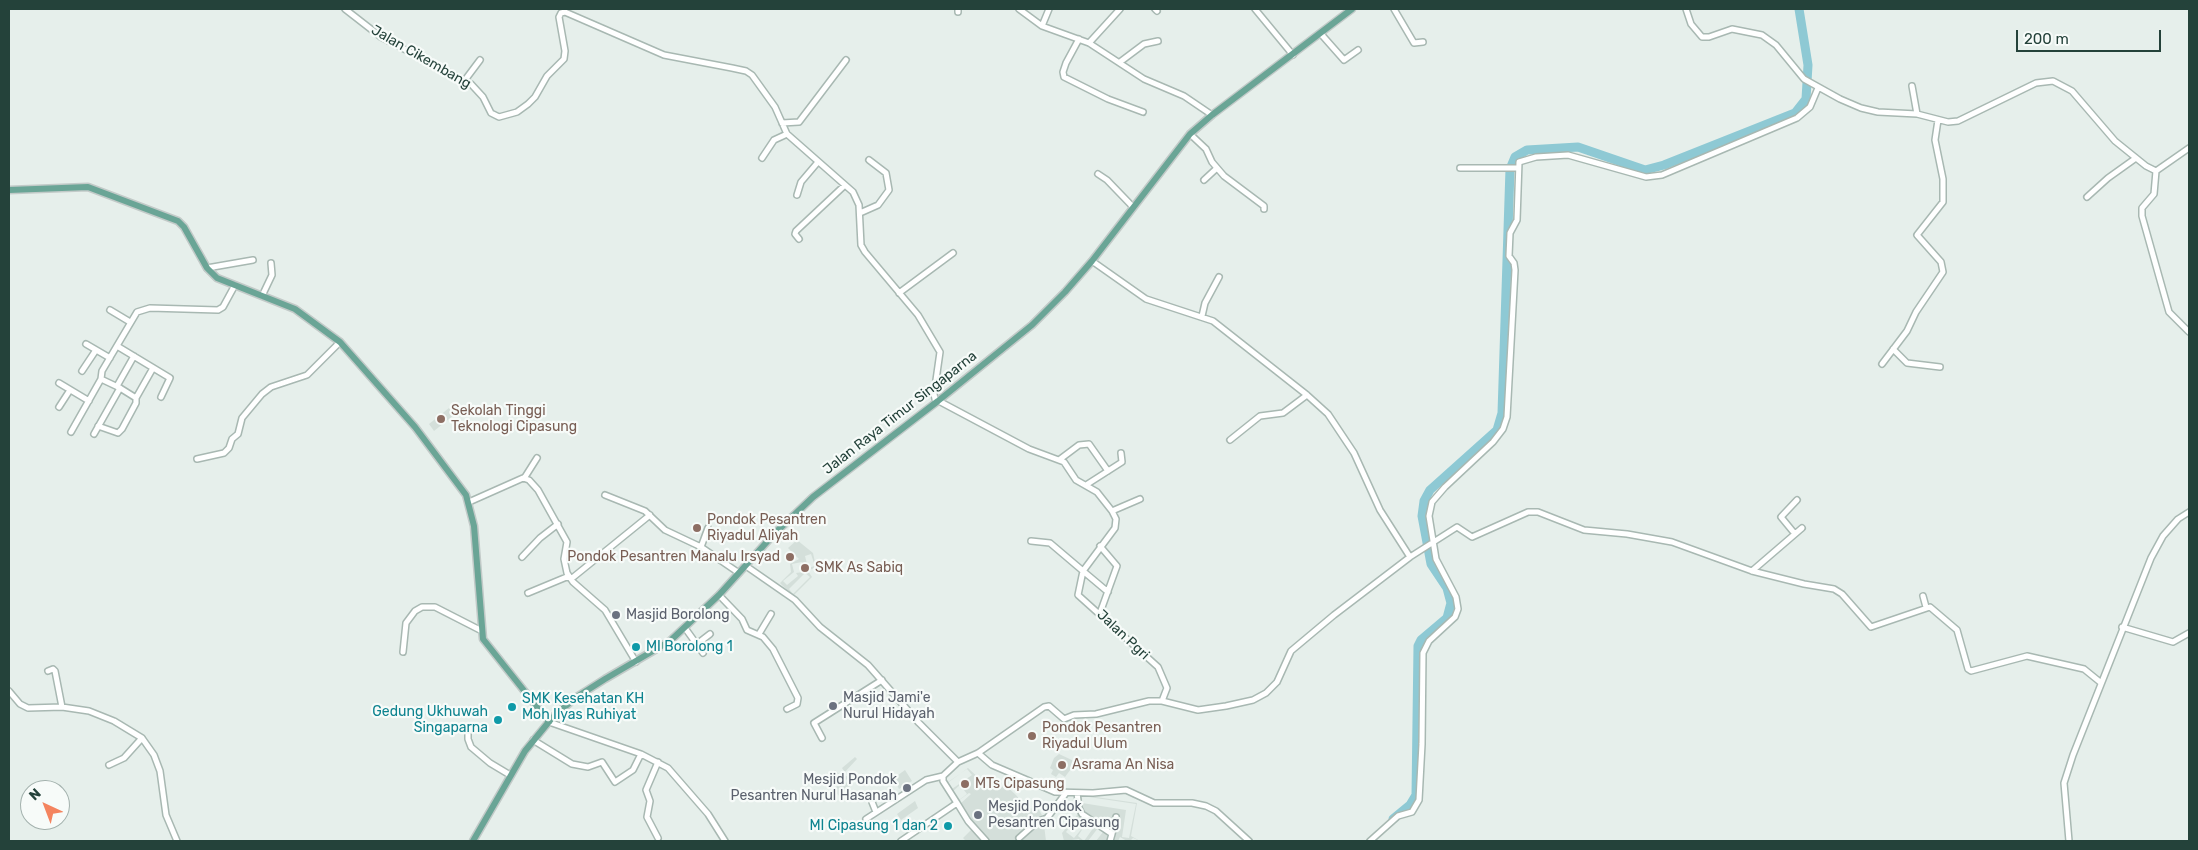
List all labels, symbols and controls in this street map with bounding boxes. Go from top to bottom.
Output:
scale bar [2018,20,2163,52]
street label: Jalan Cikembang [368,22,474,92]
text: 200 m [2024,30,2069,48]
street label: Jalan Raya Timur Singaparna [820,348,980,478]
place label: Sekolah Tinggi Teknologi Cipasung [451,403,577,436]
marker: Sekolah Tinggi Teknologi Cipasung [435,413,447,425]
place label: Pondok Pesantren Riyadul Aliyah [707,512,826,544]
marker: Pondok Pesantren Riyadul Aliyah [691,522,703,534]
place label: Pondok Pesantren Manalu Irsyad [567,549,780,565]
marker: Pondok Pesantren Manalu Irsyad [784,551,796,563]
place label: SMK As Sabiq [815,560,903,576]
marker: SMK As Sabiq [799,562,811,574]
street label: Jalan Pgri [1093,606,1153,664]
place label: Masjid Borolong [626,607,730,623]
marker: Masjid Borolong [610,609,622,621]
place label: MI Borolong 1 [646,639,733,655]
marker: MI Borolong 1 [630,641,642,653]
place label: Masjid Jami'e Nurul Hidayah [843,690,935,722]
place label: SMK Kesehatan KH Moh Ilyas Ruhiyat [522,691,644,724]
marker: Masjid Jami'e Nurul Hidayah [827,700,839,712]
marker: SMK Kesehatan KH Moh Ilyas Ruhiyat [506,701,518,713]
place label: Gedung Ukhuwah Singaparna [372,704,488,736]
marker: Gedung Ukhuwah Singaparna [492,714,504,726]
place label: Pondok Pesantren Riyadul Ulum [1042,720,1161,752]
marker: Pondok Pesantren Riyadul Ulum [1026,730,1038,742]
place label: Asrama An Nisa [1072,757,1174,773]
marker: Asrama An Nisa [1056,759,1068,771]
place label: Mesjid Pondok Pesantren Nurul Hasanah [731,772,897,804]
place label: MTs Cipasung [975,776,1065,792]
marker: MTs Cipasung [959,778,971,790]
north arrow [20,780,70,830]
marker: Mesjid Pondok Pesantren Nurul Hasanah [901,782,913,794]
text: N [26,785,45,804]
place label: Mesjid Pondok Pesantren Cipasung [988,799,1120,832]
marker: Mesjid Pondok Pesantren Cipasung [972,809,984,821]
place label: MI Cipasung 1 dan 2 [809,818,938,834]
marker: MI Cipasung 1 dan 2 [942,820,954,832]

